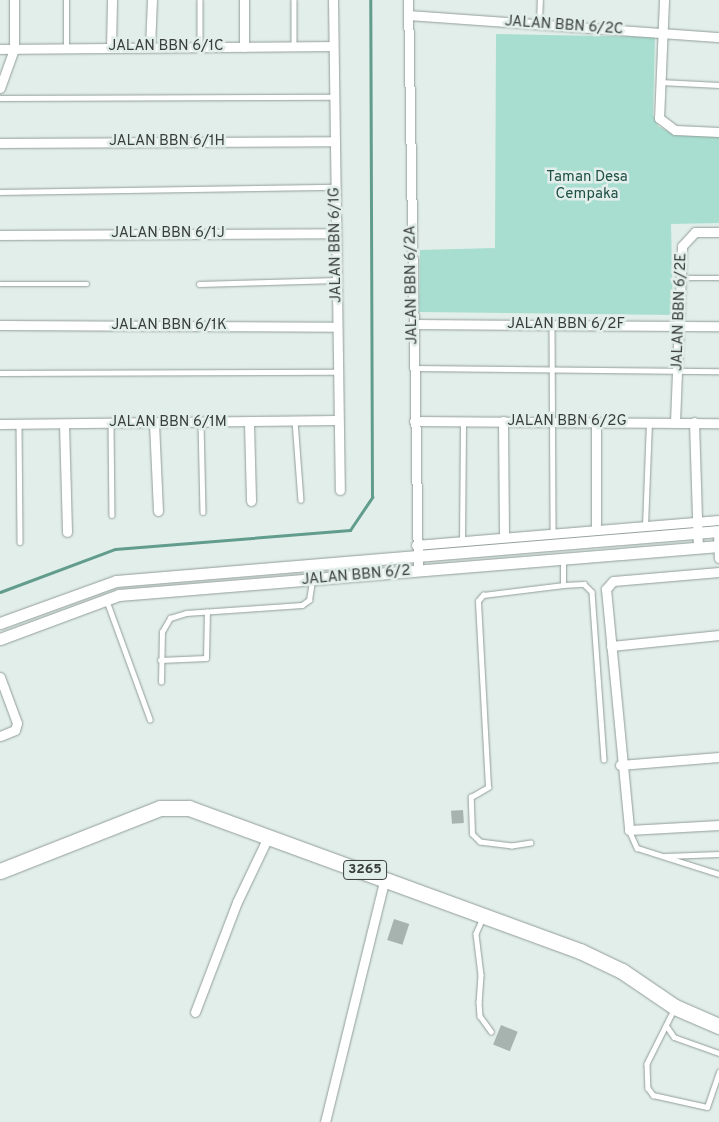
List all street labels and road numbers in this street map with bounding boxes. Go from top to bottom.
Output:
street label: JALAN BBN 6/2C [504,13,624,39]
street label: JALAN BBN 6/1C [108,38,224,56]
street label: JALAN BBN 6/1H [109,133,225,151]
street label: JALAN BBN 6/1G [326,187,346,303]
street label: JALAN BBN 6/1J [111,225,225,243]
street label: JALAN BBN 6/2A [402,225,422,345]
street label: JALAN BBN 6/2E [669,253,691,371]
street label: JALAN BBN 6/2F [507,316,625,334]
street label: JALAN BBN 6/1K [111,317,227,335]
street label: JALAN BBN 6/2G [507,413,627,431]
street label: JALAN BBN 6/1M [109,414,227,432]
street label: JALAN BBN 6/2 [301,562,411,590]
road number: 3265 [342,858,388,882]

